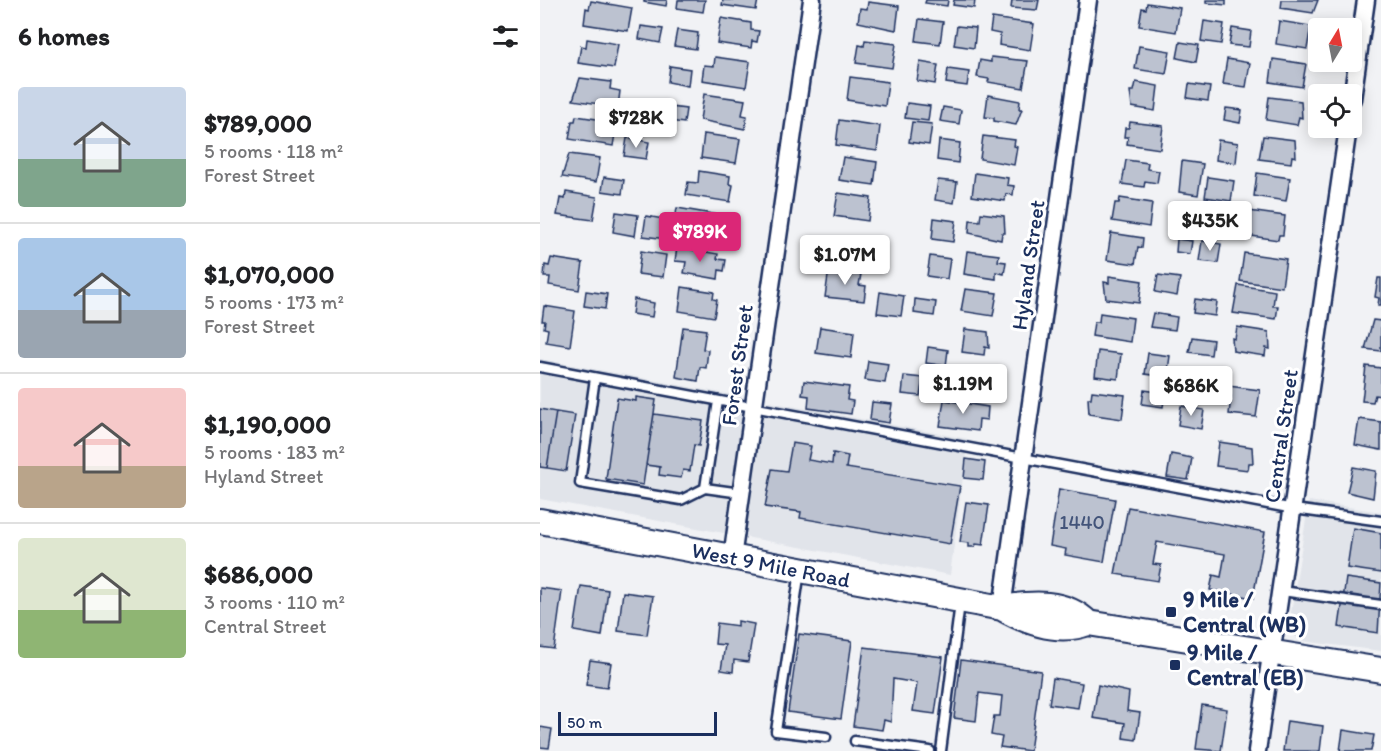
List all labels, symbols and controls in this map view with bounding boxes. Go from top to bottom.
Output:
north arrow [1308,18,1362,72]
map controls [1308,18,1362,138]
text: 6 homes [18,20,110,52]
icon: filters [489,20,522,53]
button: locate [1308,84,1362,138]
pin: $728K [594,98,678,149]
text: $728K [609,105,663,129]
text: $789,000 [204,107,312,139]
icon: home [66,111,138,183]
text: 5 rooms · 118 m² [204,139,343,163]
text: Forest Street [204,163,315,187]
street label: Hyland Street [1005,198,1051,332]
pin: $435K [1168,201,1252,252]
text: $435K [1182,208,1238,232]
pin: $789K [658,212,742,263]
text: $789K [673,219,727,243]
pin: $1.07M [796,235,894,286]
text: $1.07M [814,242,876,266]
text: $1,070,000 [204,258,335,290]
icon: home [66,262,138,334]
text: 5 rooms · 173 m² [204,290,344,314]
street label: Forest Street [715,303,759,427]
text: Forest Street [204,314,315,338]
pin: $1.19M [914,364,1012,415]
pin: $686K [1149,366,1233,417]
street label: Central Street [1258,367,1304,505]
text: $1.19M [933,371,993,395]
text: $686K [1163,373,1219,397]
text: $1,190,000 [204,408,331,440]
icon: home [66,412,138,484]
text: 5 rooms · 183 m² [204,440,345,464]
text: Hyland Street [204,464,323,488]
house number: 1440 [1059,510,1105,534]
street label: West 9 Mile Road [689,536,853,594]
text: $686,000 [204,558,313,590]
icon: home [66,562,138,634]
place label: 9 Mile / Central (WB) [1183,586,1306,638]
text: 3 rooms · 110 m² [204,590,345,614]
marker: 9 Mile / Central (WB) [1164,605,1178,619]
text: Central Street [204,614,326,638]
place label: 9 Mile / Central (EB) [1187,639,1304,691]
marker: 9 Mile / Central (EB) [1168,658,1182,672]
scale bar [558,709,717,736]
text: 50 m [567,713,602,732]

